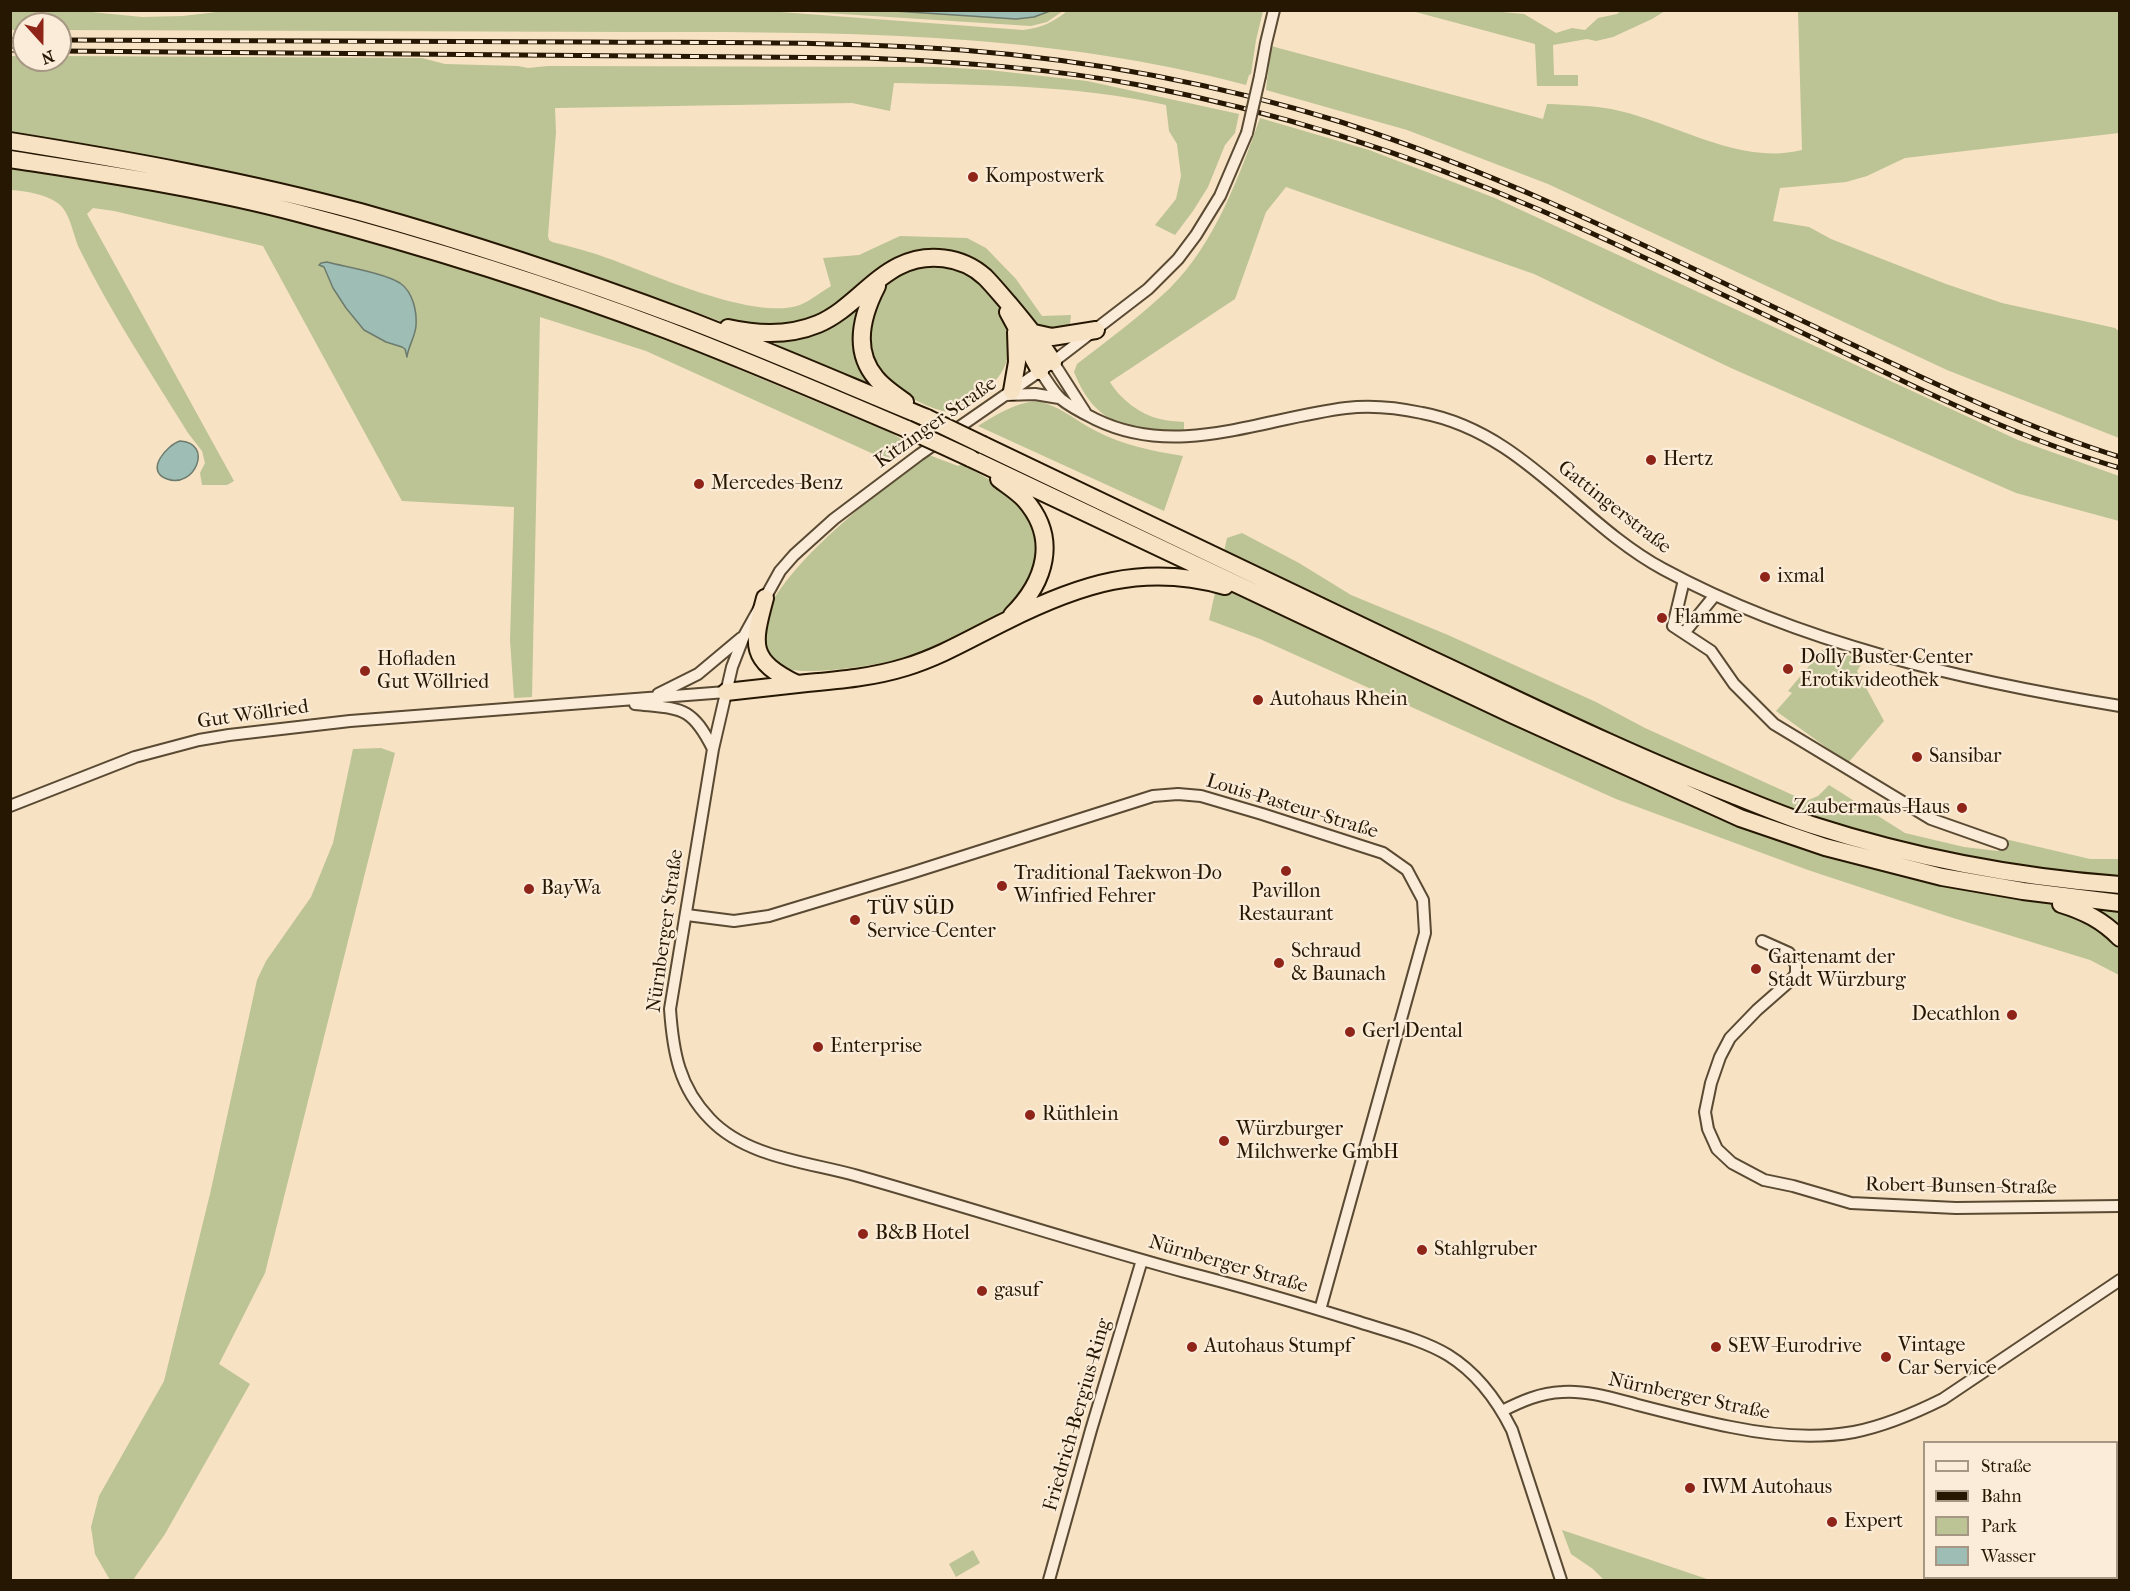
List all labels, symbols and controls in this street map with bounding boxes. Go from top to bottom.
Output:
north arrow [12,12,72,72]
text: N [39,46,57,68]
place label: Kompostwerk [985,165,1104,189]
marker: Kompostwerk [966,170,980,184]
street label: Kitzinger Straße [870,372,1002,474]
place label: Hertz [1663,448,1713,472]
marker: Hertz [1644,453,1658,467]
street label: Gattingerstraße [1552,456,1676,560]
place label: Mercedes-Benz [711,472,843,496]
marker: Mercedes-Benz [692,477,706,491]
place label: ixmal [1777,565,1825,589]
marker: ixmal [1758,570,1772,584]
place label: Flamme [1674,606,1743,630]
marker: Flamme [1655,611,1669,625]
place label: Dolly Buster Center Erotikvideothek [1800,646,1973,693]
place label: Hofladen Gut Wöllried [377,648,489,695]
marker: Dolly Buster Center Erotikvideothek [1781,662,1795,676]
marker: Hofladen Gut Wöllried [358,664,372,678]
place label: Autohaus Rhein [1270,688,1408,712]
marker: Autohaus Rhein [1251,693,1265,707]
street label: Gut Wöllried [196,695,310,735]
place label: Sansibar [1929,745,2002,769]
marker: Sansibar [1910,750,1924,764]
street label: Louis-Pasteur-Straße [1203,769,1381,845]
place label: Zaubermaus-Haus [1794,796,1950,820]
marker: Zaubermaus-Haus [1955,801,1969,815]
street label: Nürnberger Straße [643,848,689,1014]
place label: Traditional Taekwon-Do Winfried Fehrer [1014,862,1222,909]
marker: Pavillon Restaurant [1279,864,1293,878]
place label: BayWa [541,877,601,901]
marker: Traditional Taekwon-Do Winfried Fehrer [995,879,1009,893]
place label: Pavillon Restaurant [1238,880,1334,927]
marker: BayWa [522,882,536,896]
place label: TÜV SÜD Service-Center [867,897,996,944]
marker: TÜV SÜD Service-Center [848,913,862,927]
place label: Schraud & Baunach [1291,940,1386,987]
place label: Gartenamt der Stadt Würzburg [1768,946,1906,993]
marker: Schraud & Baunach [1272,956,1286,970]
marker: Gartenamt der Stadt Würzburg [1749,962,1763,976]
place label: Decathlon [1911,1003,2000,1027]
marker: Decathlon [2005,1008,2019,1022]
place label: Gerl Dental [1362,1020,1463,1044]
marker: Gerl Dental [1343,1025,1357,1039]
place label: Enterprise [830,1035,922,1059]
marker: Enterprise [811,1040,825,1054]
place label: Rüthlein [1042,1103,1119,1127]
marker: Rüthlein [1023,1108,1037,1122]
place label: Würzburger Milchwerke GmbH [1236,1118,1399,1165]
marker: Würzburger Milchwerke GmbH [1217,1134,1231,1148]
street label: Robert-Bunsen-Straße [1865,1173,2057,1201]
place label: B&B Hotel [875,1222,970,1246]
marker: B&B Hotel [856,1227,870,1241]
street label: Nürnberger Straße [1146,1231,1310,1299]
place label: Stahlgruber [1434,1238,1537,1262]
marker: Stahlgruber [1415,1243,1429,1257]
place label: gasuf [994,1279,1039,1303]
marker: gasuf [975,1284,989,1298]
street label: Friedrich-Bergius-Ring [1039,1316,1117,1514]
place label: Vintage Car Service [1898,1334,1997,1381]
place label: Autohaus Stumpf [1204,1335,1351,1359]
place label: SEW-Eurodrive [1728,1335,1862,1359]
marker: Autohaus Stumpf [1185,1340,1199,1354]
marker: SEW-Eurodrive [1709,1340,1723,1354]
marker: Vintage Car Service [1879,1350,1893,1364]
street label: Nürnberger Straße [1606,1368,1772,1426]
legend [1923,1441,2118,1579]
text: Straße [1981,1456,2031,1477]
place label: IWM Autohaus [1702,1476,1832,1500]
marker: IWM Autohaus [1683,1481,1697,1495]
text: Bahn [1981,1486,2022,1507]
place label: Expert [1844,1510,1903,1534]
marker: Expert [1825,1515,1839,1529]
text: Park [1981,1516,2017,1537]
text: Wasser [1981,1546,2036,1567]

